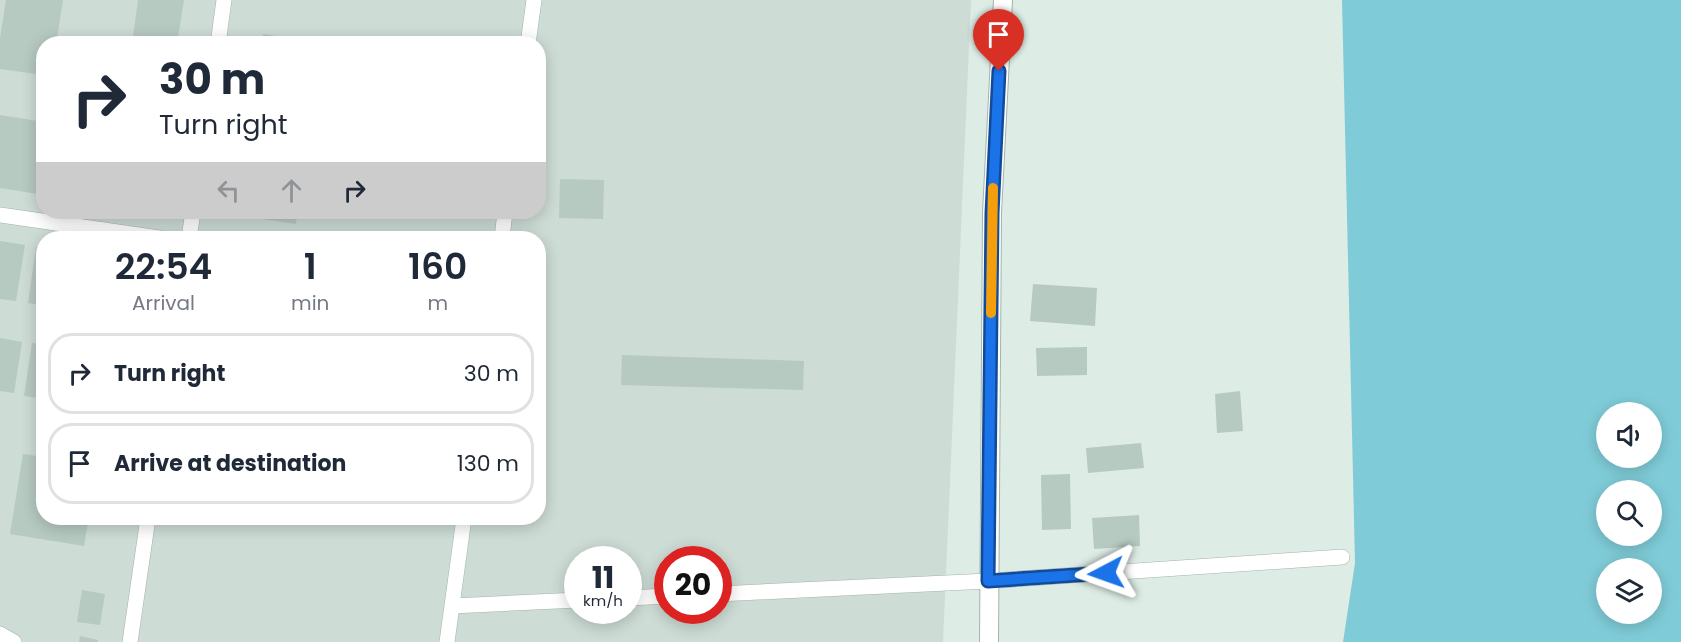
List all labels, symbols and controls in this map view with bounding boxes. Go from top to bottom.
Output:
pin [973,9,1024,71]
icon: arrive [982,18,1015,51]
text: 30 m [159,50,265,109]
icon: right [60,60,138,138]
text: Turn right [159,106,288,143]
icon: left [212,174,245,207]
icon: ahead [275,174,308,207]
icon: right [338,174,371,207]
text: 22:54 [115,241,212,292]
text: 1 [304,241,317,292]
text: 160 [408,241,467,292]
text: Arrival [132,289,195,317]
text: min [291,289,329,317]
text: m [427,289,448,317]
icon: right [63,357,96,390]
text: Turn right [114,358,225,389]
text: 30 m [464,358,519,389]
map controls [1596,402,1662,624]
button: sound [1596,402,1662,468]
icon: arrive [63,447,96,480]
text: Arrive at destination [114,448,346,479]
text: 130 m [457,448,519,479]
button: search [1596,480,1662,546]
position arrow [1074,541,1138,605]
speed limit sign: 20 [654,546,732,624]
text: 11 [592,556,614,599]
button: layers [1596,558,1662,624]
text: km/h [583,590,623,611]

